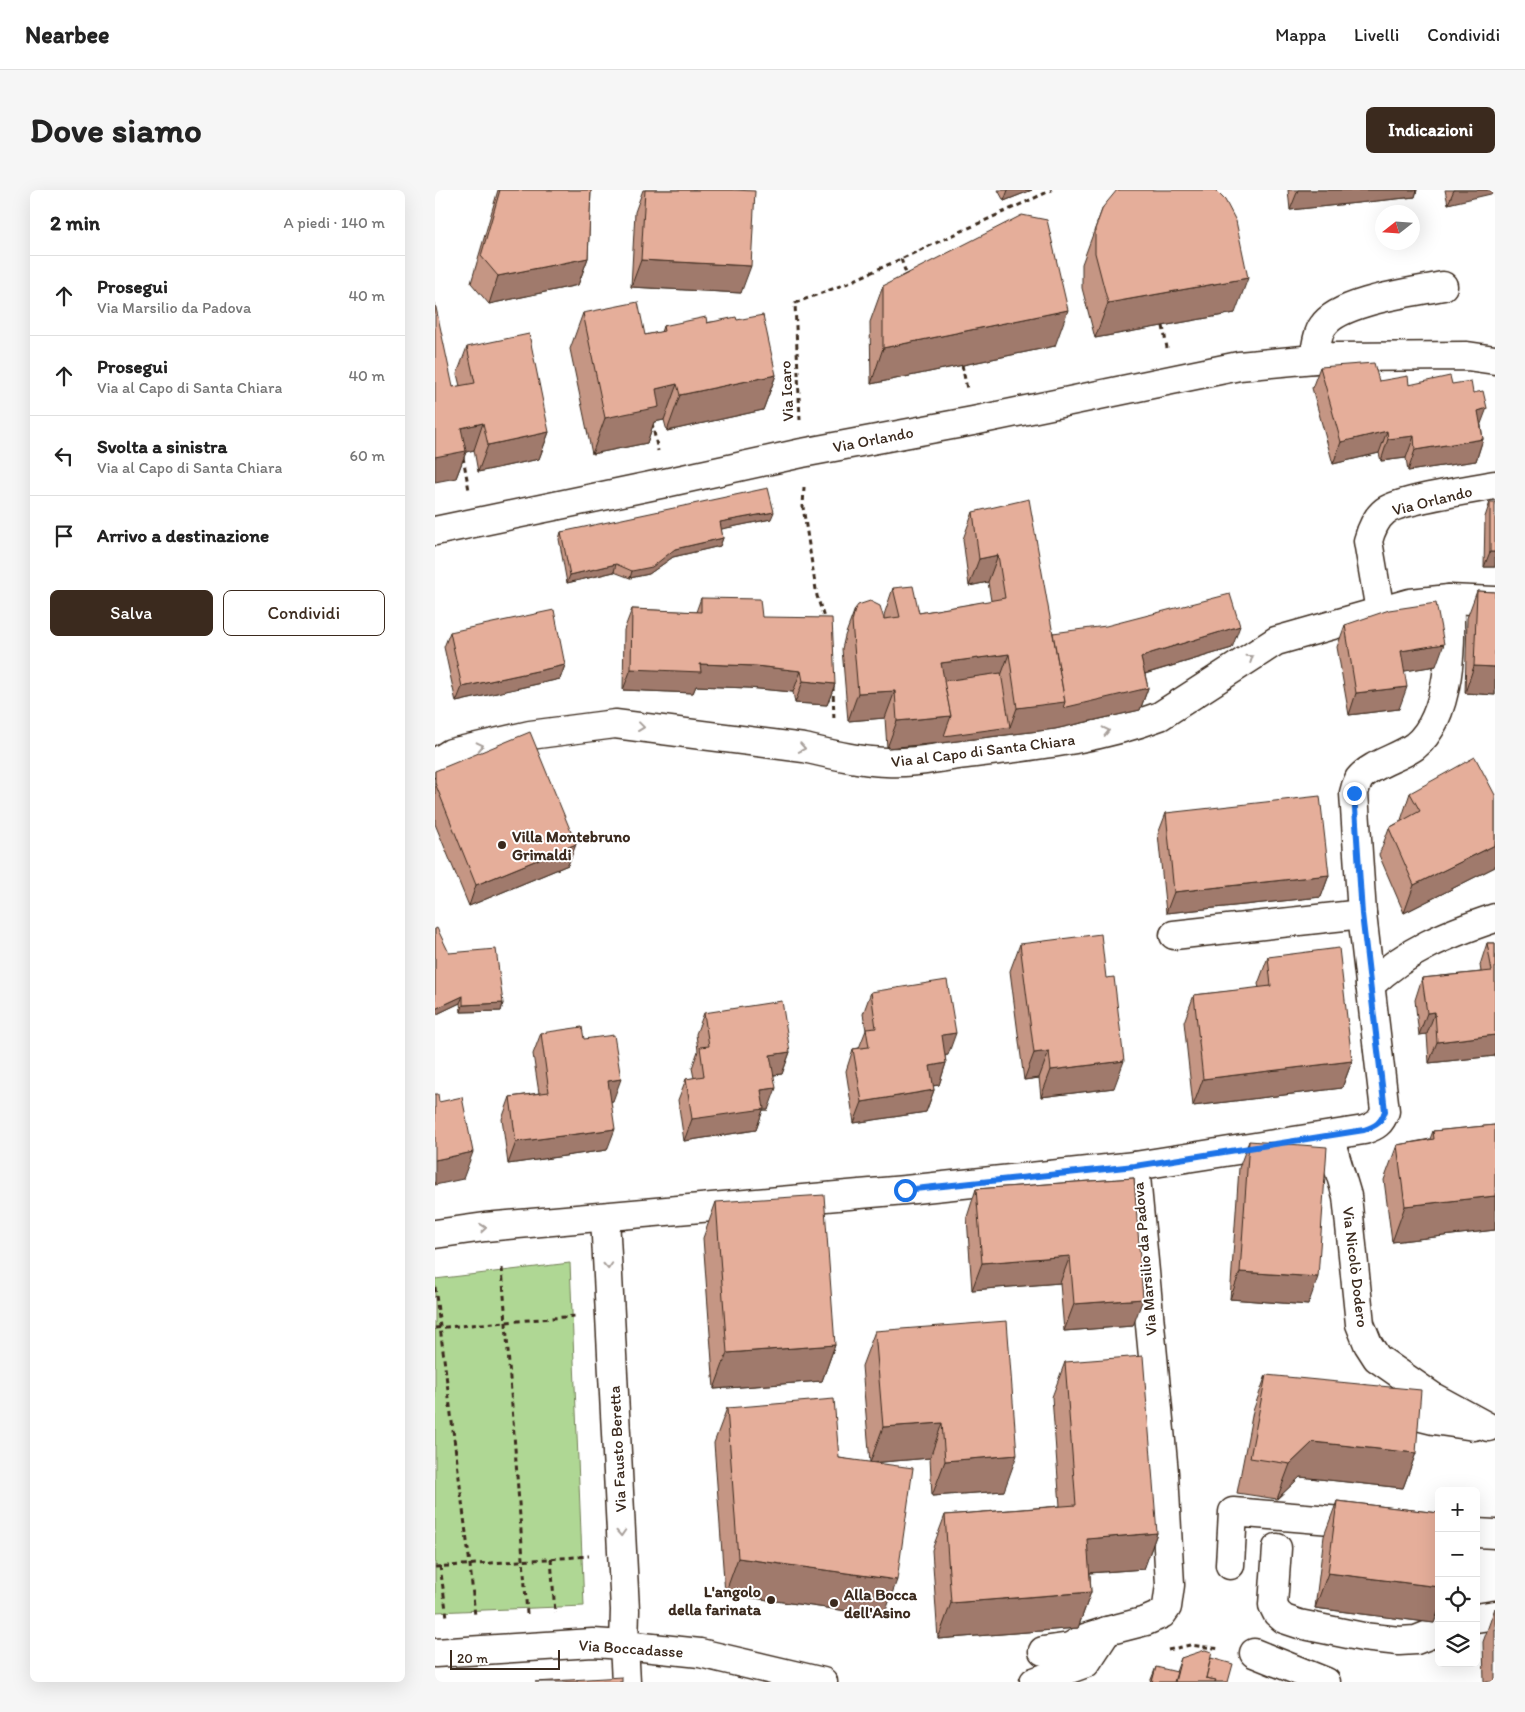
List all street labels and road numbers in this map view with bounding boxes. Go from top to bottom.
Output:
street label: Via Icaro [775,360,798,422]
street label: Via Orlando [831,422,915,457]
street label: Via Orlando [1390,481,1474,520]
street label: Via al Capo di Santa Chiara [890,730,1076,771]
street label: Via Marsilio da Padova [1128,1181,1161,1337]
street label: Via Nicolò Dodero [1339,1206,1372,1329]
street label: Via Fausto Beretta [605,1385,630,1513]
street label: Via Boccadasse [578,1635,684,1662]

